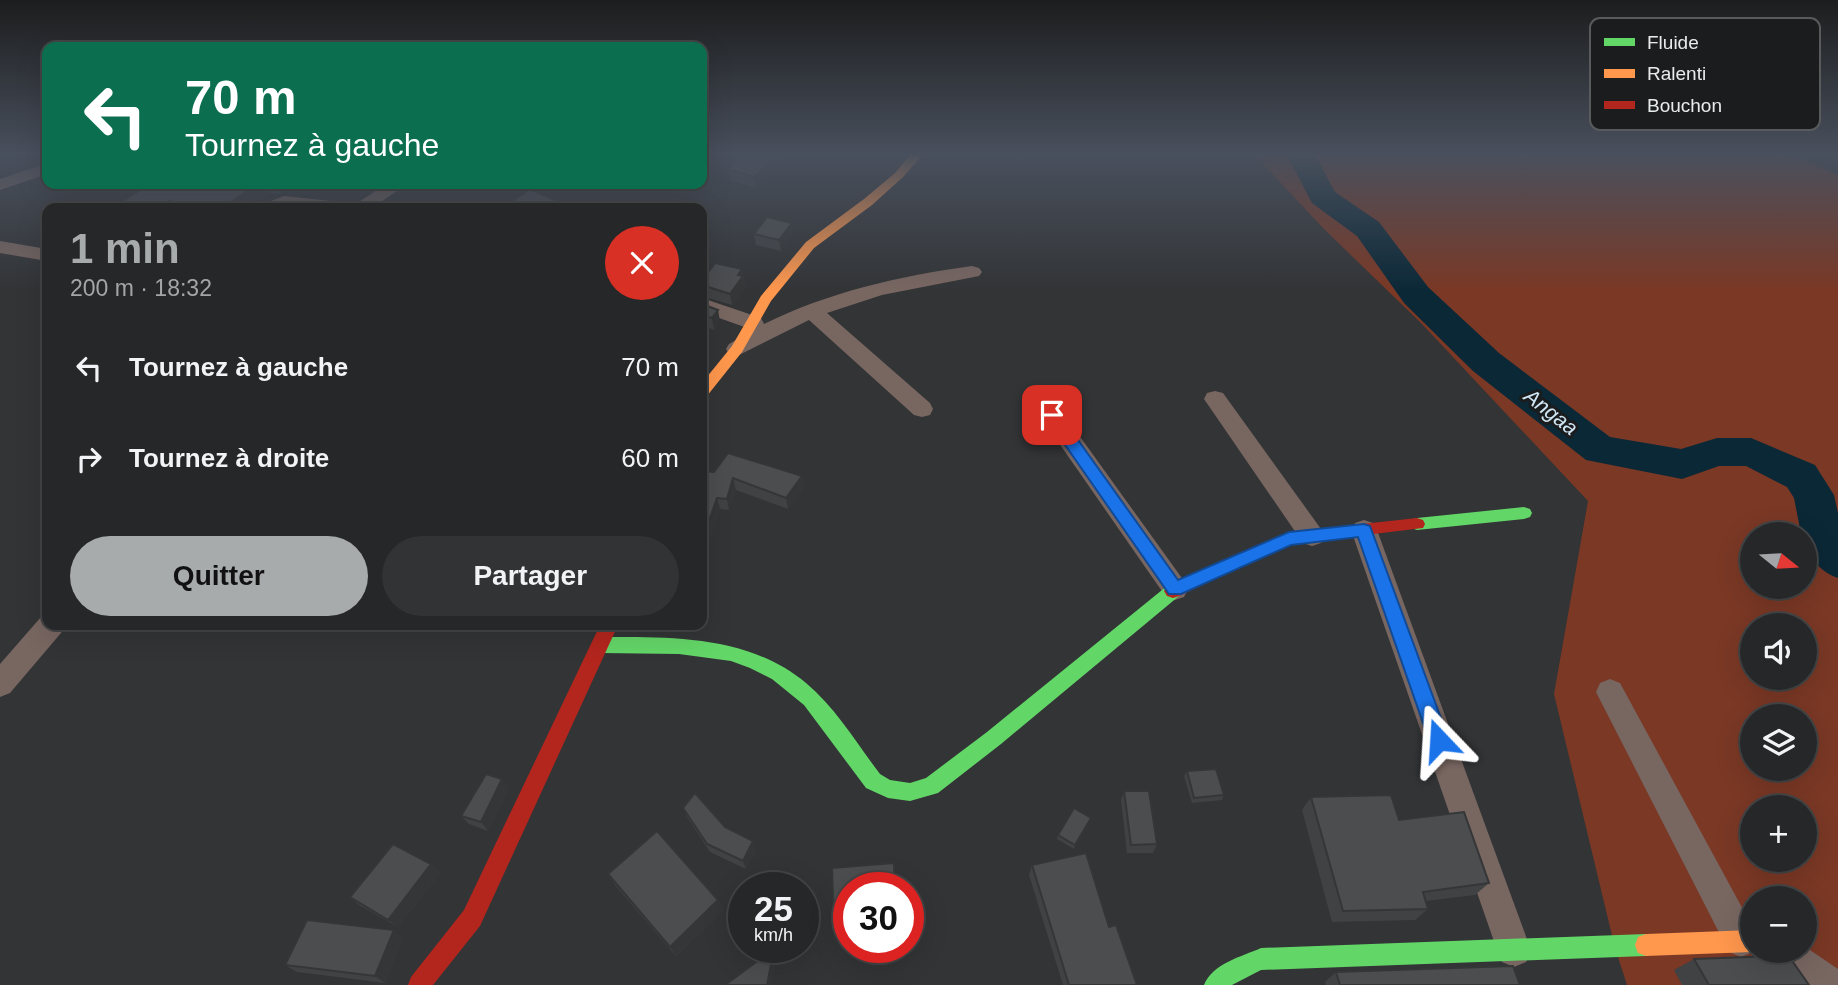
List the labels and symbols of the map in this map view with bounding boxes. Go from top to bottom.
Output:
legend [1590,18,1820,130]
text: Fluide [1647,32,1699,53]
text: Ralenti [1647,63,1706,84]
text: Bouchon [1647,95,1722,116]
water label: Angaa [1519,383,1582,439]
pin [1022,385,1082,445]
north arrow [1740,522,1816,598]
position arrow [1402,703,1476,777]
speed limit sign: 30 [833,872,924,963]

